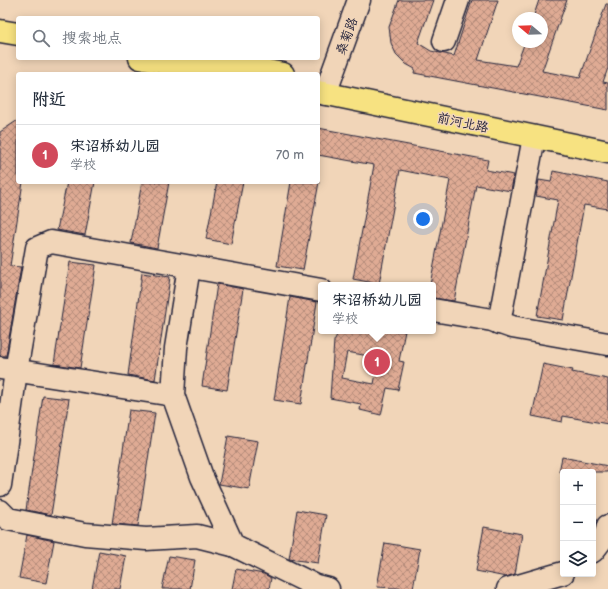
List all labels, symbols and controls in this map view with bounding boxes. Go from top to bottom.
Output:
north arrow [512,12,548,48]
street label: 桑菊路 [333,15,361,57]
search box [16,16,320,60]
icon: search [30,27,52,49]
text: 搜索地点 [62,29,122,48]
text: 附近 [32,90,66,110]
street label: 前河北路 [436,110,490,136]
text: 宋诏桥幼儿园 [70,137,160,156]
text: 1 [42,147,48,163]
text: 70 m [276,147,304,163]
text: 学校 [70,157,96,173]
your location [413,209,433,229]
popup [318,282,436,334]
text: 宋诏桥幼儿园 [332,291,422,310]
text: 学校 [332,311,358,327]
pin: 1 [364,347,390,377]
map controls [560,469,596,577]
button: + [560,469,596,505]
button: − [560,505,596,541]
button: layers [560,541,596,577]

